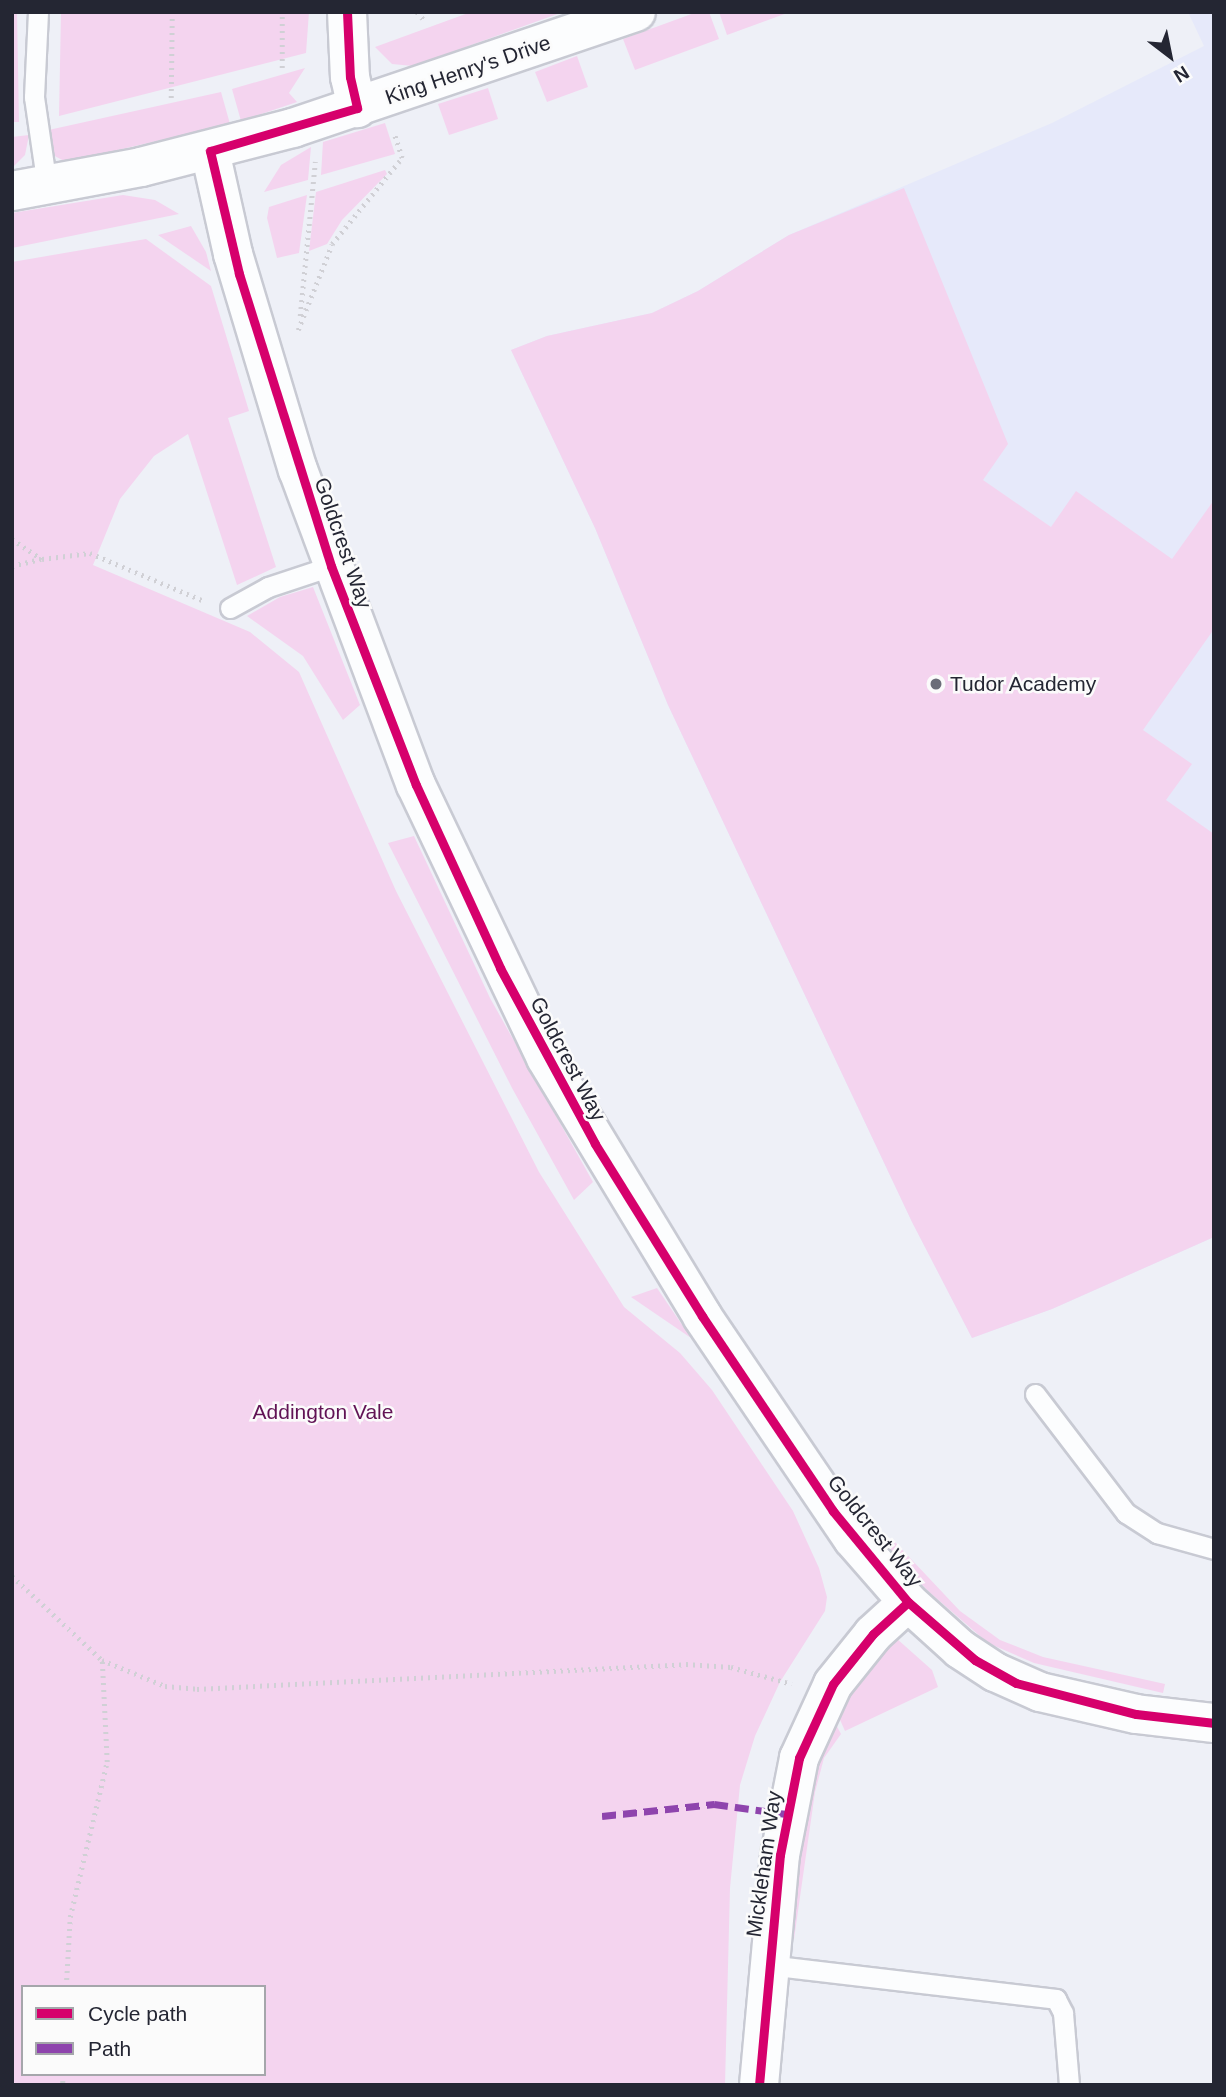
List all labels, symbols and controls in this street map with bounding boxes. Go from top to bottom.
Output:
north arrow [1135,21,1205,91]
street label: King Henry's Drive [382,30,554,110]
text: N [1170,62,1193,87]
street label: Goldcrest Way [309,474,377,612]
place label: Tudor Academy [950,671,1097,697]
marker: Tudor Academy [928,676,944,692]
street label: Goldcrest Way [525,993,611,1125]
park label: Addington Vale [253,1399,393,1425]
street label: Goldcrest Way [822,1470,928,1592]
street label: Mickleham Way [741,1789,787,1939]
legend [21,1985,266,2076]
text: Cycle path [88,2002,187,2025]
text: Path [88,2037,131,2060]

